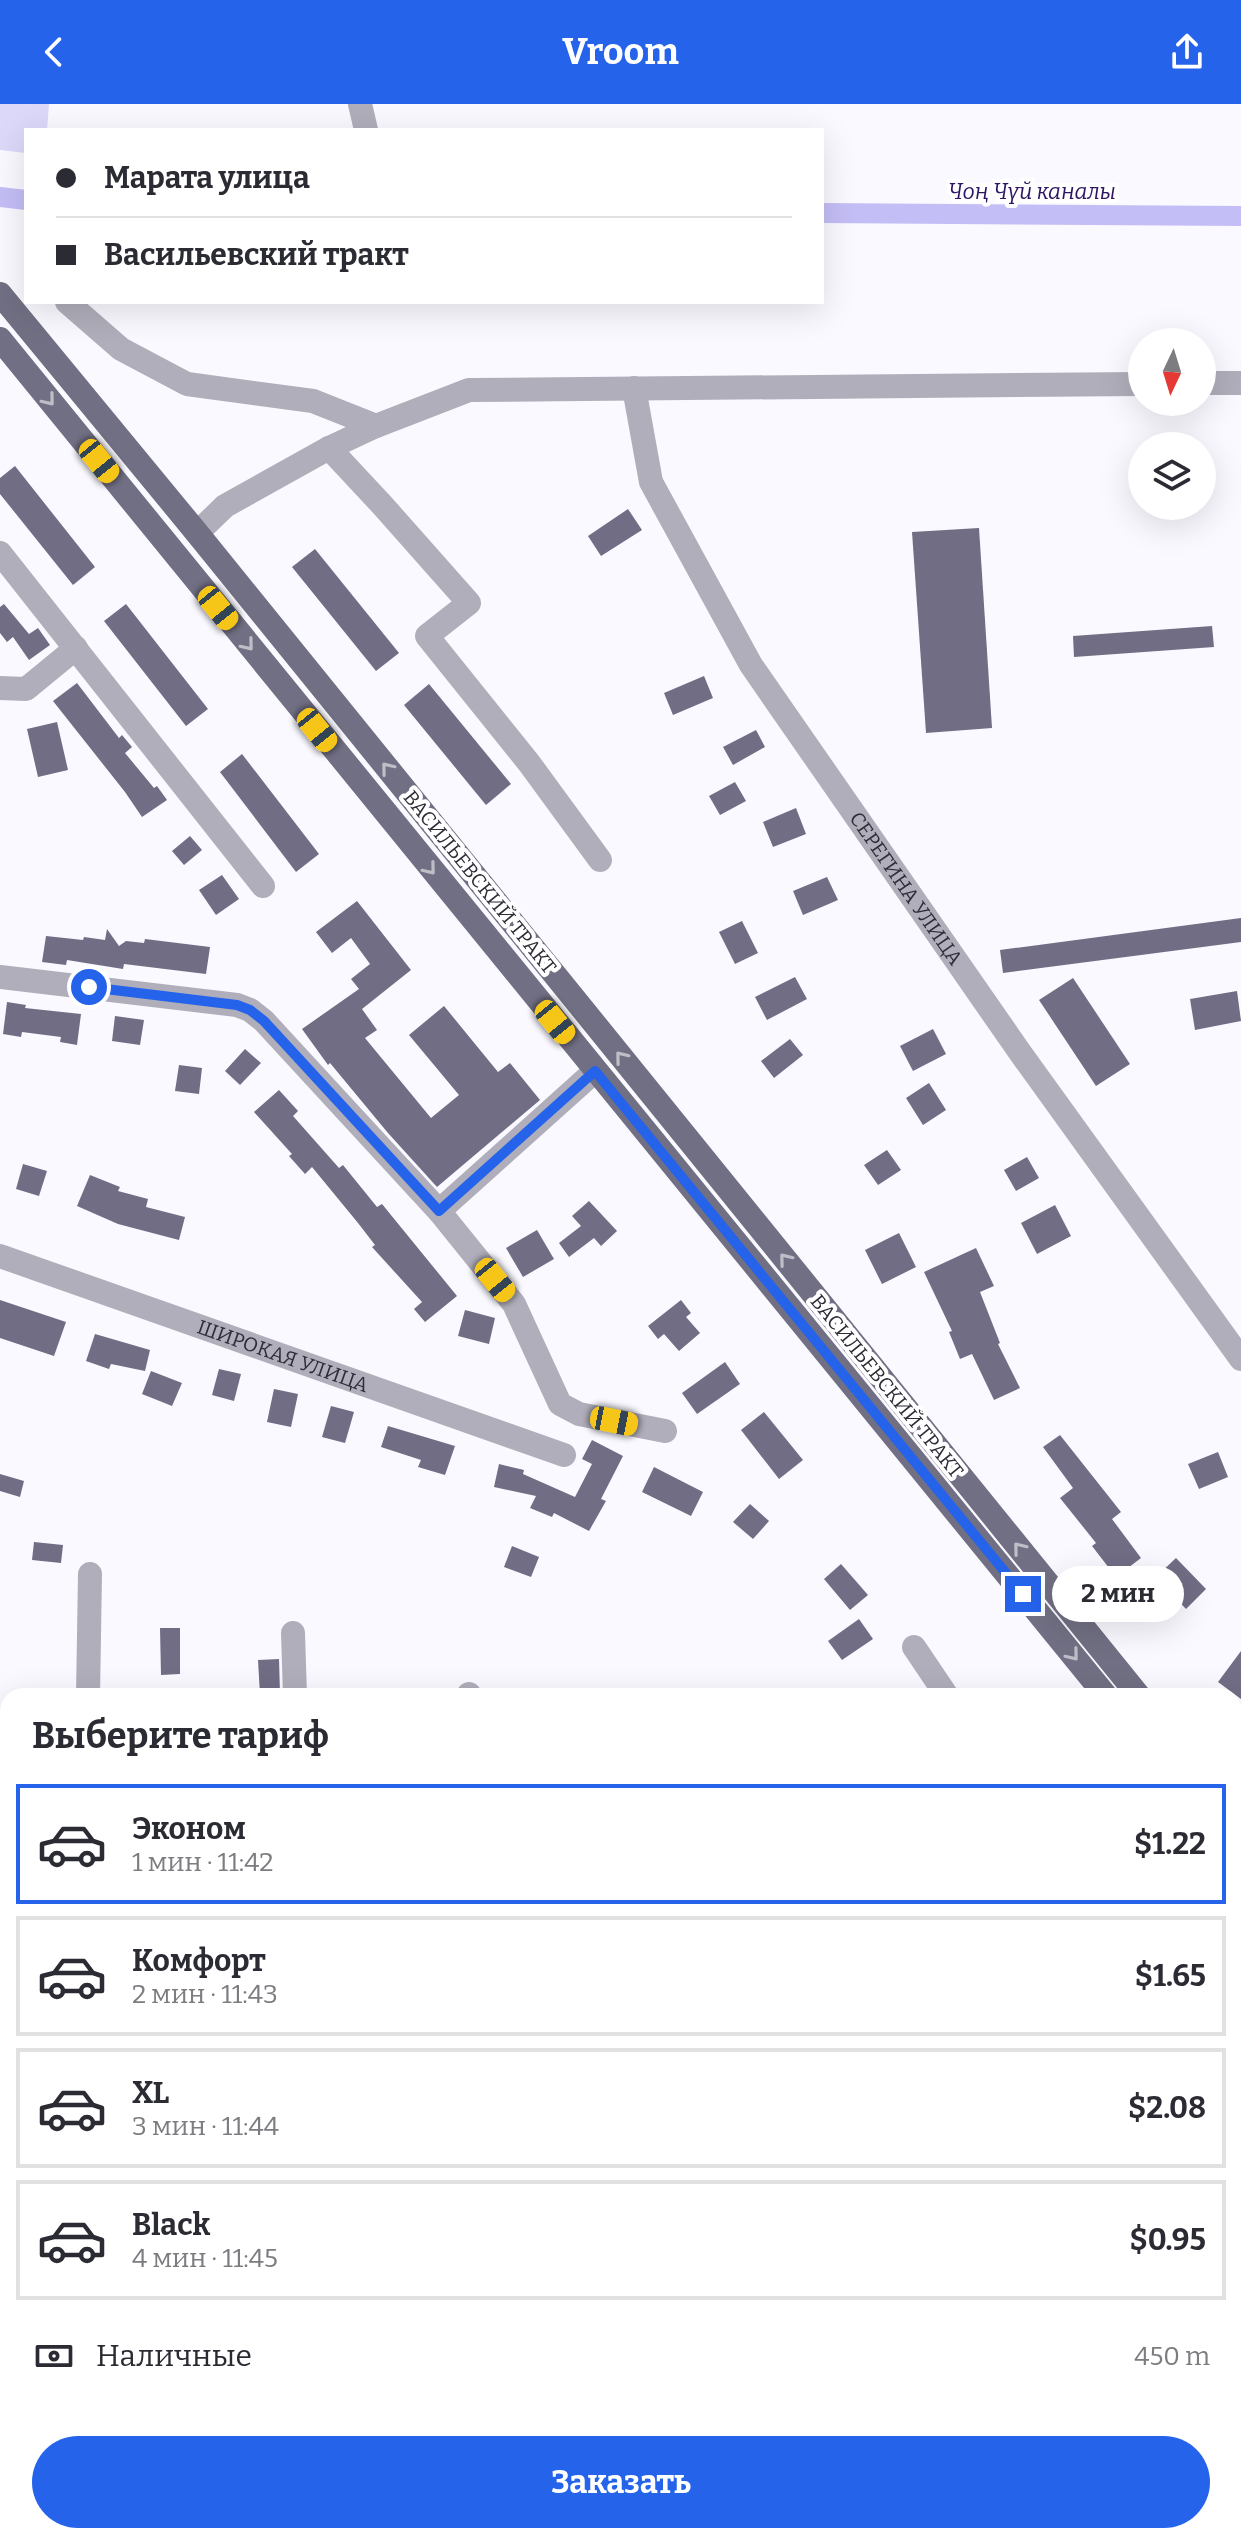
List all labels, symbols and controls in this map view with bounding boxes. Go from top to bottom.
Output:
icon: back [32,30,76,74]
text: Vroom [562,30,679,74]
icon: share [1165,30,1209,74]
text: Марата улица [104,160,310,196]
water label: Чоң Чүй каналы [948,178,1116,205]
text: Васильевский тракт [104,237,409,273]
north arrow [1128,328,1216,416]
map controls [1128,328,1216,520]
one-way arrow [39,391,54,405]
button: layers [1128,432,1216,520]
car [75,435,123,487]
car [194,582,242,634]
one-way arrow [239,636,253,651]
car [293,704,341,756]
one-way arrow [382,763,397,777]
street label: ВАСИЛЬЕВСКИЙ ТРАКТ [399,786,562,979]
street label: СЕРЕГИНА УЛИЦА [845,807,968,970]
one-way arrow [420,859,435,874]
route start [71,969,107,1005]
car [531,996,579,1048]
one-way arrow [616,1052,631,1066]
car [471,1254,519,1306]
one-way arrow [780,1254,795,1268]
street label: ВАСИЛЬЕВСКИЙ ТРАКТ [806,1290,969,1483]
street label: ШИРОКАЯ УЛИЦА [194,1315,373,1397]
car [588,1405,640,1437]
one-way arrow [1014,1543,1029,1557]
callout: 2 мин [1051,1566,1183,1622]
route end [1005,1576,1041,1612]
text: 2 мин [1081,1578,1155,1609]
one-way arrow [1063,1646,1078,1660]
text: Выберите тариф [32,1714,329,1758]
icon: car [36,1808,108,1880]
text: Эконом [132,1811,246,1847]
text: $1.22 [1134,1826,1206,1862]
text: 1 мин · 11:42 [132,1847,274,1878]
icon: car [36,1940,108,2012]
text: Комфорт [132,1943,266,1979]
text: $1.65 [1135,1958,1206,1994]
text: 2 мин · 11:43 [132,1979,278,2010]
icon: car [36,2072,108,2144]
text: XL [132,2075,169,2111]
text: $2.08 [1128,2090,1206,2126]
text: 3 мин · 11:44 [132,2111,279,2142]
icon: car [36,2204,108,2276]
text: Black [132,2207,210,2243]
text: $0.95 [1130,2222,1206,2258]
text: 4 мин · 11:45 [132,2243,278,2274]
icon: cash [32,2334,76,2378]
text: Наличные [96,2338,252,2374]
text: 450 m [1134,2341,1210,2372]
button: Заказать [32,2436,1210,2528]

